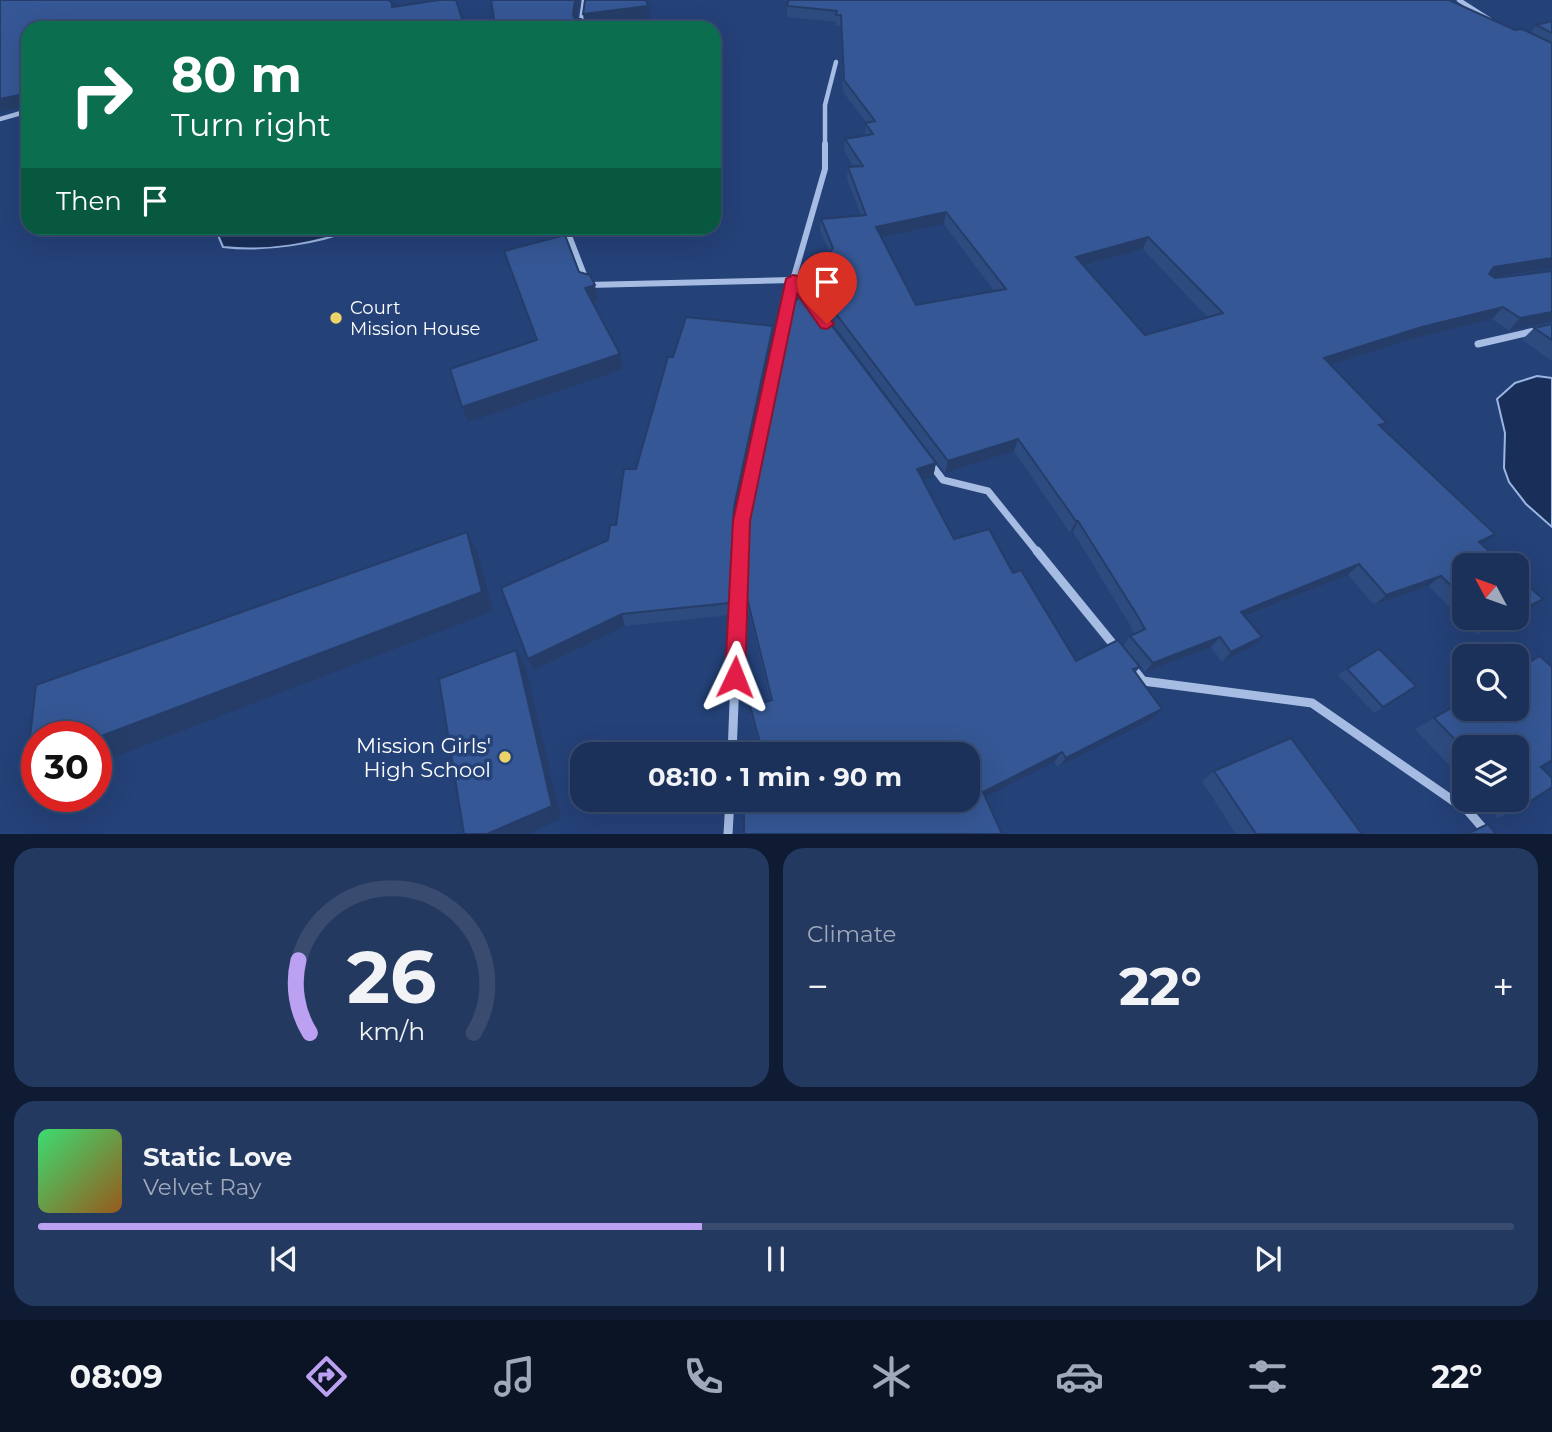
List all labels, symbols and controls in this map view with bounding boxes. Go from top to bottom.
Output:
text: 80 m [171,45,302,104]
icon: right [56,49,147,140]
text: Turn right [171,105,331,144]
icon: arrive [136,182,174,220]
text: Then [56,185,122,217]
pin [797,252,857,324]
icon: arrive [808,263,846,301]
place label: Court Mission House [350,297,480,340]
marker: Court Mission House [328,310,344,326]
north arrow [1452,553,1530,630]
map controls [1452,553,1529,812]
position arrow [698,640,772,714]
button: search [1452,644,1529,721]
speed limit sign: 30 [21,721,112,812]
place label: Mission Girls' High School [356,733,491,782]
button: layers [1452,735,1529,812]
marker: Mission Girls' High School [497,749,513,765]
text: 08:10 · 1 min · 90 m [648,761,902,793]
text: Climate [807,920,896,948]
text: 26 [347,934,436,1022]
text: 22° [1119,955,1202,1018]
text: − [807,963,829,1010]
text: + [1492,963,1514,1010]
text: km/h [358,1016,425,1046]
text: Static Love [143,1141,292,1173]
text: Velvet Ray [143,1173,261,1201]
icon: previous [265,1240,303,1278]
icon: pause [757,1240,795,1278]
icon: next [1249,1240,1287,1278]
icon: directions [302,1352,351,1401]
icon: music [490,1352,539,1401]
icon: phone [679,1352,728,1401]
icon: climate [867,1352,916,1401]
icon: car [1055,1352,1104,1401]
icon: filters [1243,1352,1292,1401]
text: 08:09 [70,1357,163,1396]
text: 22° [1431,1357,1482,1396]

